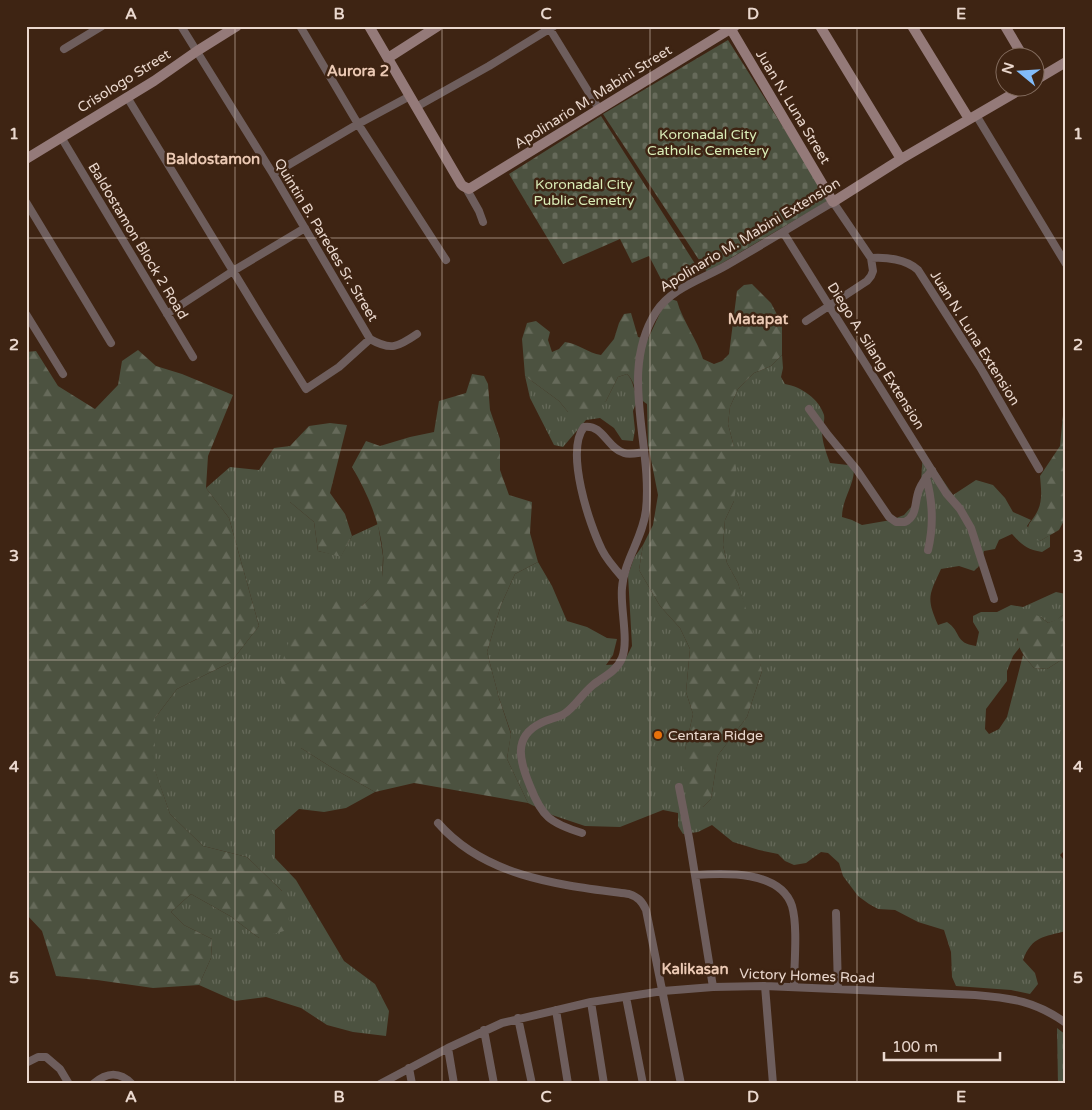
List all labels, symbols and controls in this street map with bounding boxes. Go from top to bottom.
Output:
text: A [125,4,137,24]
text: B [333,4,345,24]
text: C [540,4,552,24]
text: D [747,4,759,24]
text: E [956,4,966,24]
street label: Apolinario M. Mabini Street [511,41,675,153]
street label: Crisologo Street [74,45,174,116]
street label: Juan N. Luna Street [752,47,834,168]
north arrow [994,48,1044,98]
text: N [998,60,1018,76]
district label: Aurora 2 [327,62,389,80]
text: 1 [9,124,19,144]
text: 1 [1073,124,1083,144]
park label: Koronadal City Catholic Cemetery [647,126,770,159]
district label: Baldostamon [166,150,260,168]
street label: Quintin B. Paredes Sr. Street [270,155,382,325]
street label: Baldostamon Block 2 Road [84,160,192,322]
street label: Apolinario M. Mabini Extension [657,174,843,296]
park label: Koronadal City Public Cemetry [533,176,635,209]
street label: Juan N. Luna Extension [927,267,1023,409]
street label: Diego A. Silang Extension [824,279,928,433]
district label: Matapat [728,310,788,329]
text: 2 [9,335,19,355]
text: 2 [1073,335,1083,355]
text: 3 [9,546,19,566]
text: 3 [1073,546,1083,566]
place label: Centara Ridge [668,727,763,744]
marker: Centara Ridge [652,729,664,741]
text: 4 [9,757,19,777]
text: 4 [1073,757,1083,777]
district label: Kalikasan [661,960,729,978]
street label: Victory Homes Road [739,965,875,987]
text: 5 [9,968,19,988]
text: 5 [1073,968,1083,988]
scale bar [884,1030,1001,1062]
text: 100 m [892,1038,938,1056]
text: A [125,1087,137,1107]
text: B [333,1087,345,1107]
text: C [540,1087,552,1107]
text: D [747,1087,759,1107]
text: E [956,1087,966,1107]

